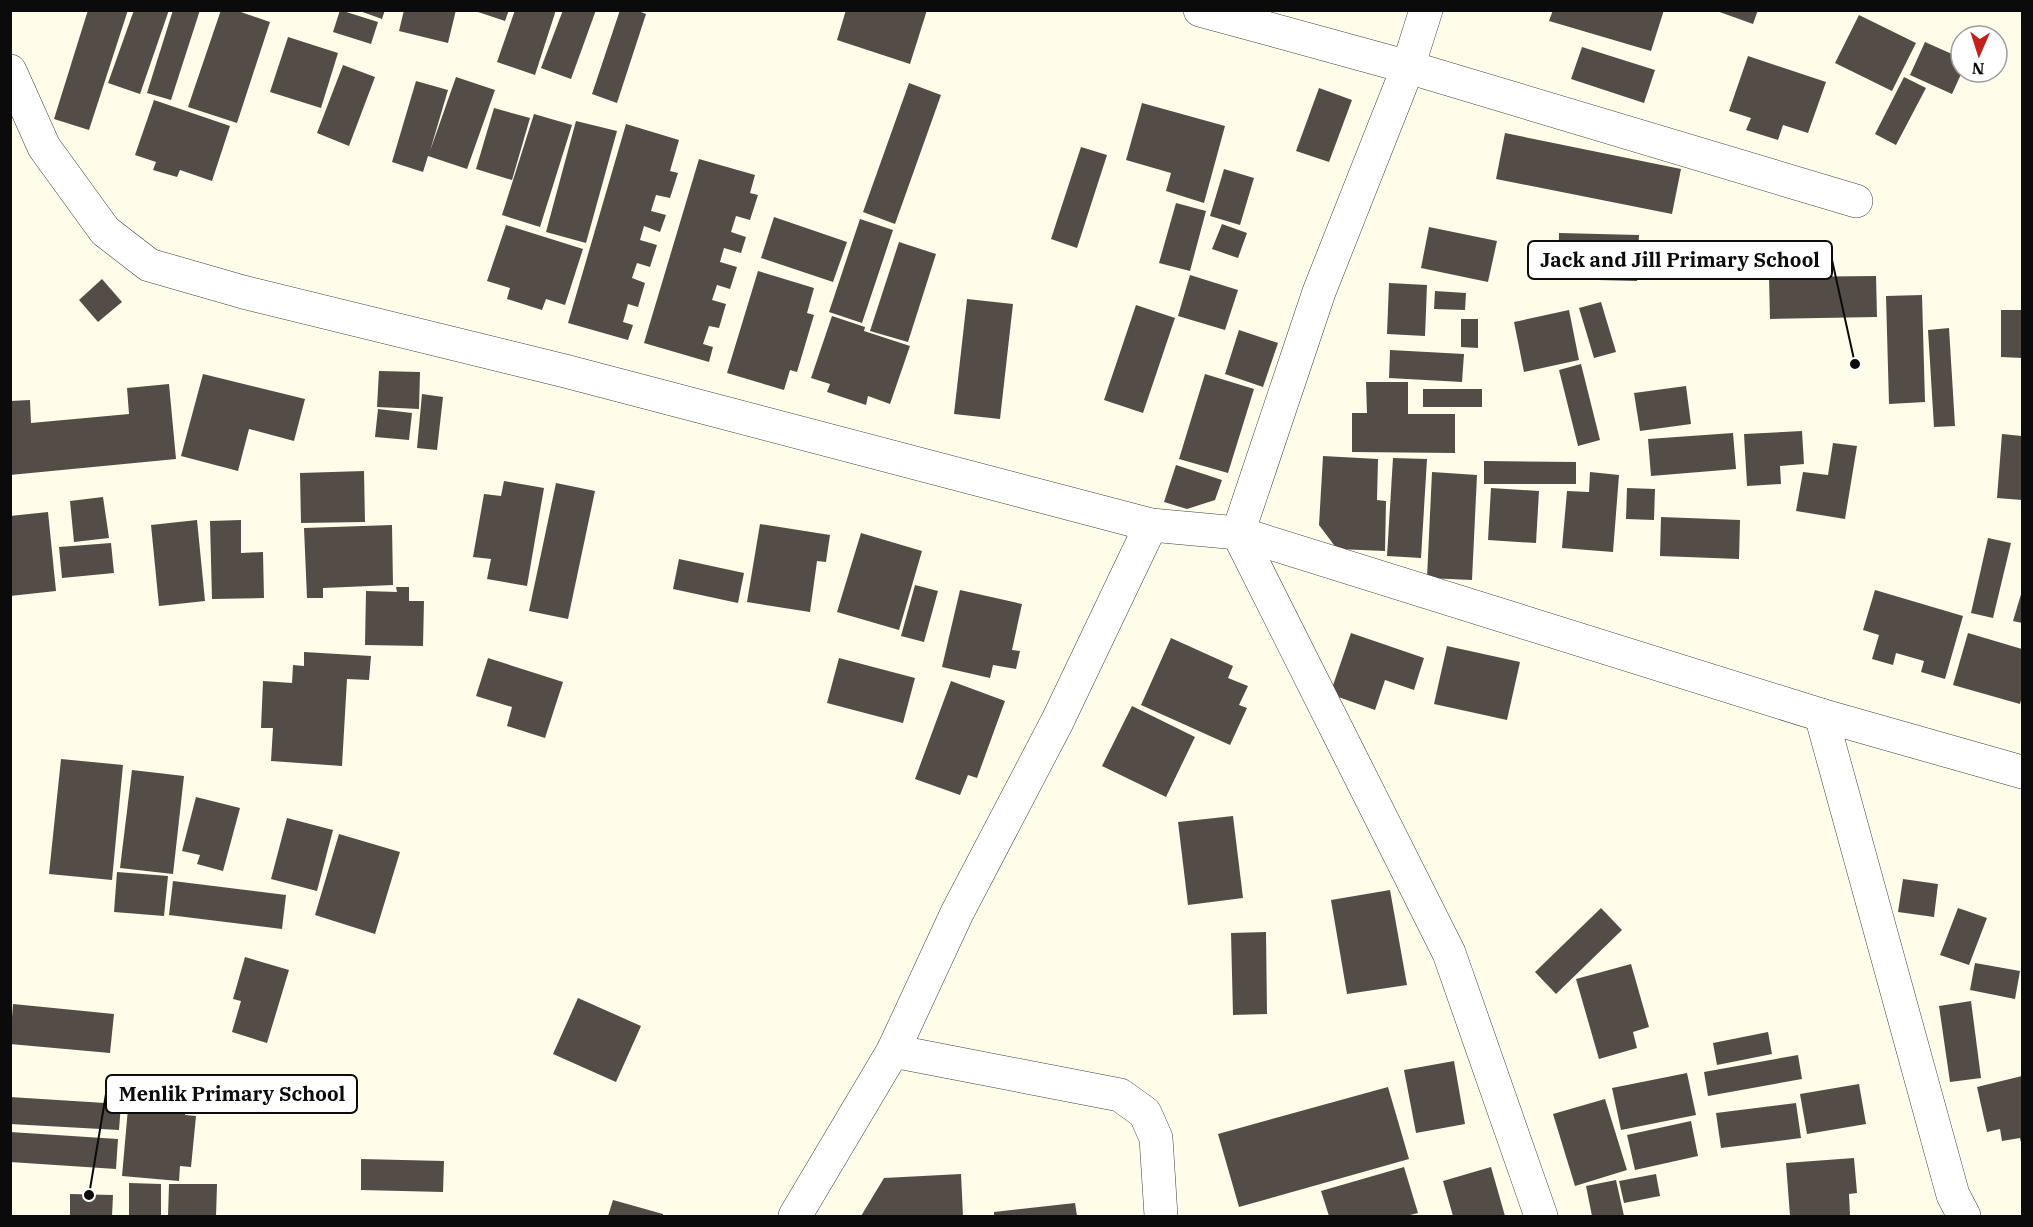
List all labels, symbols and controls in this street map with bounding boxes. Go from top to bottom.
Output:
north arrow [1949,24,2009,84]
text: N [1971,59,1985,79]
callout: Jack and Jill Primary School [1528,241,1832,279]
text: Jack and Jill Primary School [1540,246,1820,273]
callout: Menlik Primary School [106,1075,357,1113]
text: Menlik Primary School [119,1080,345,1107]

